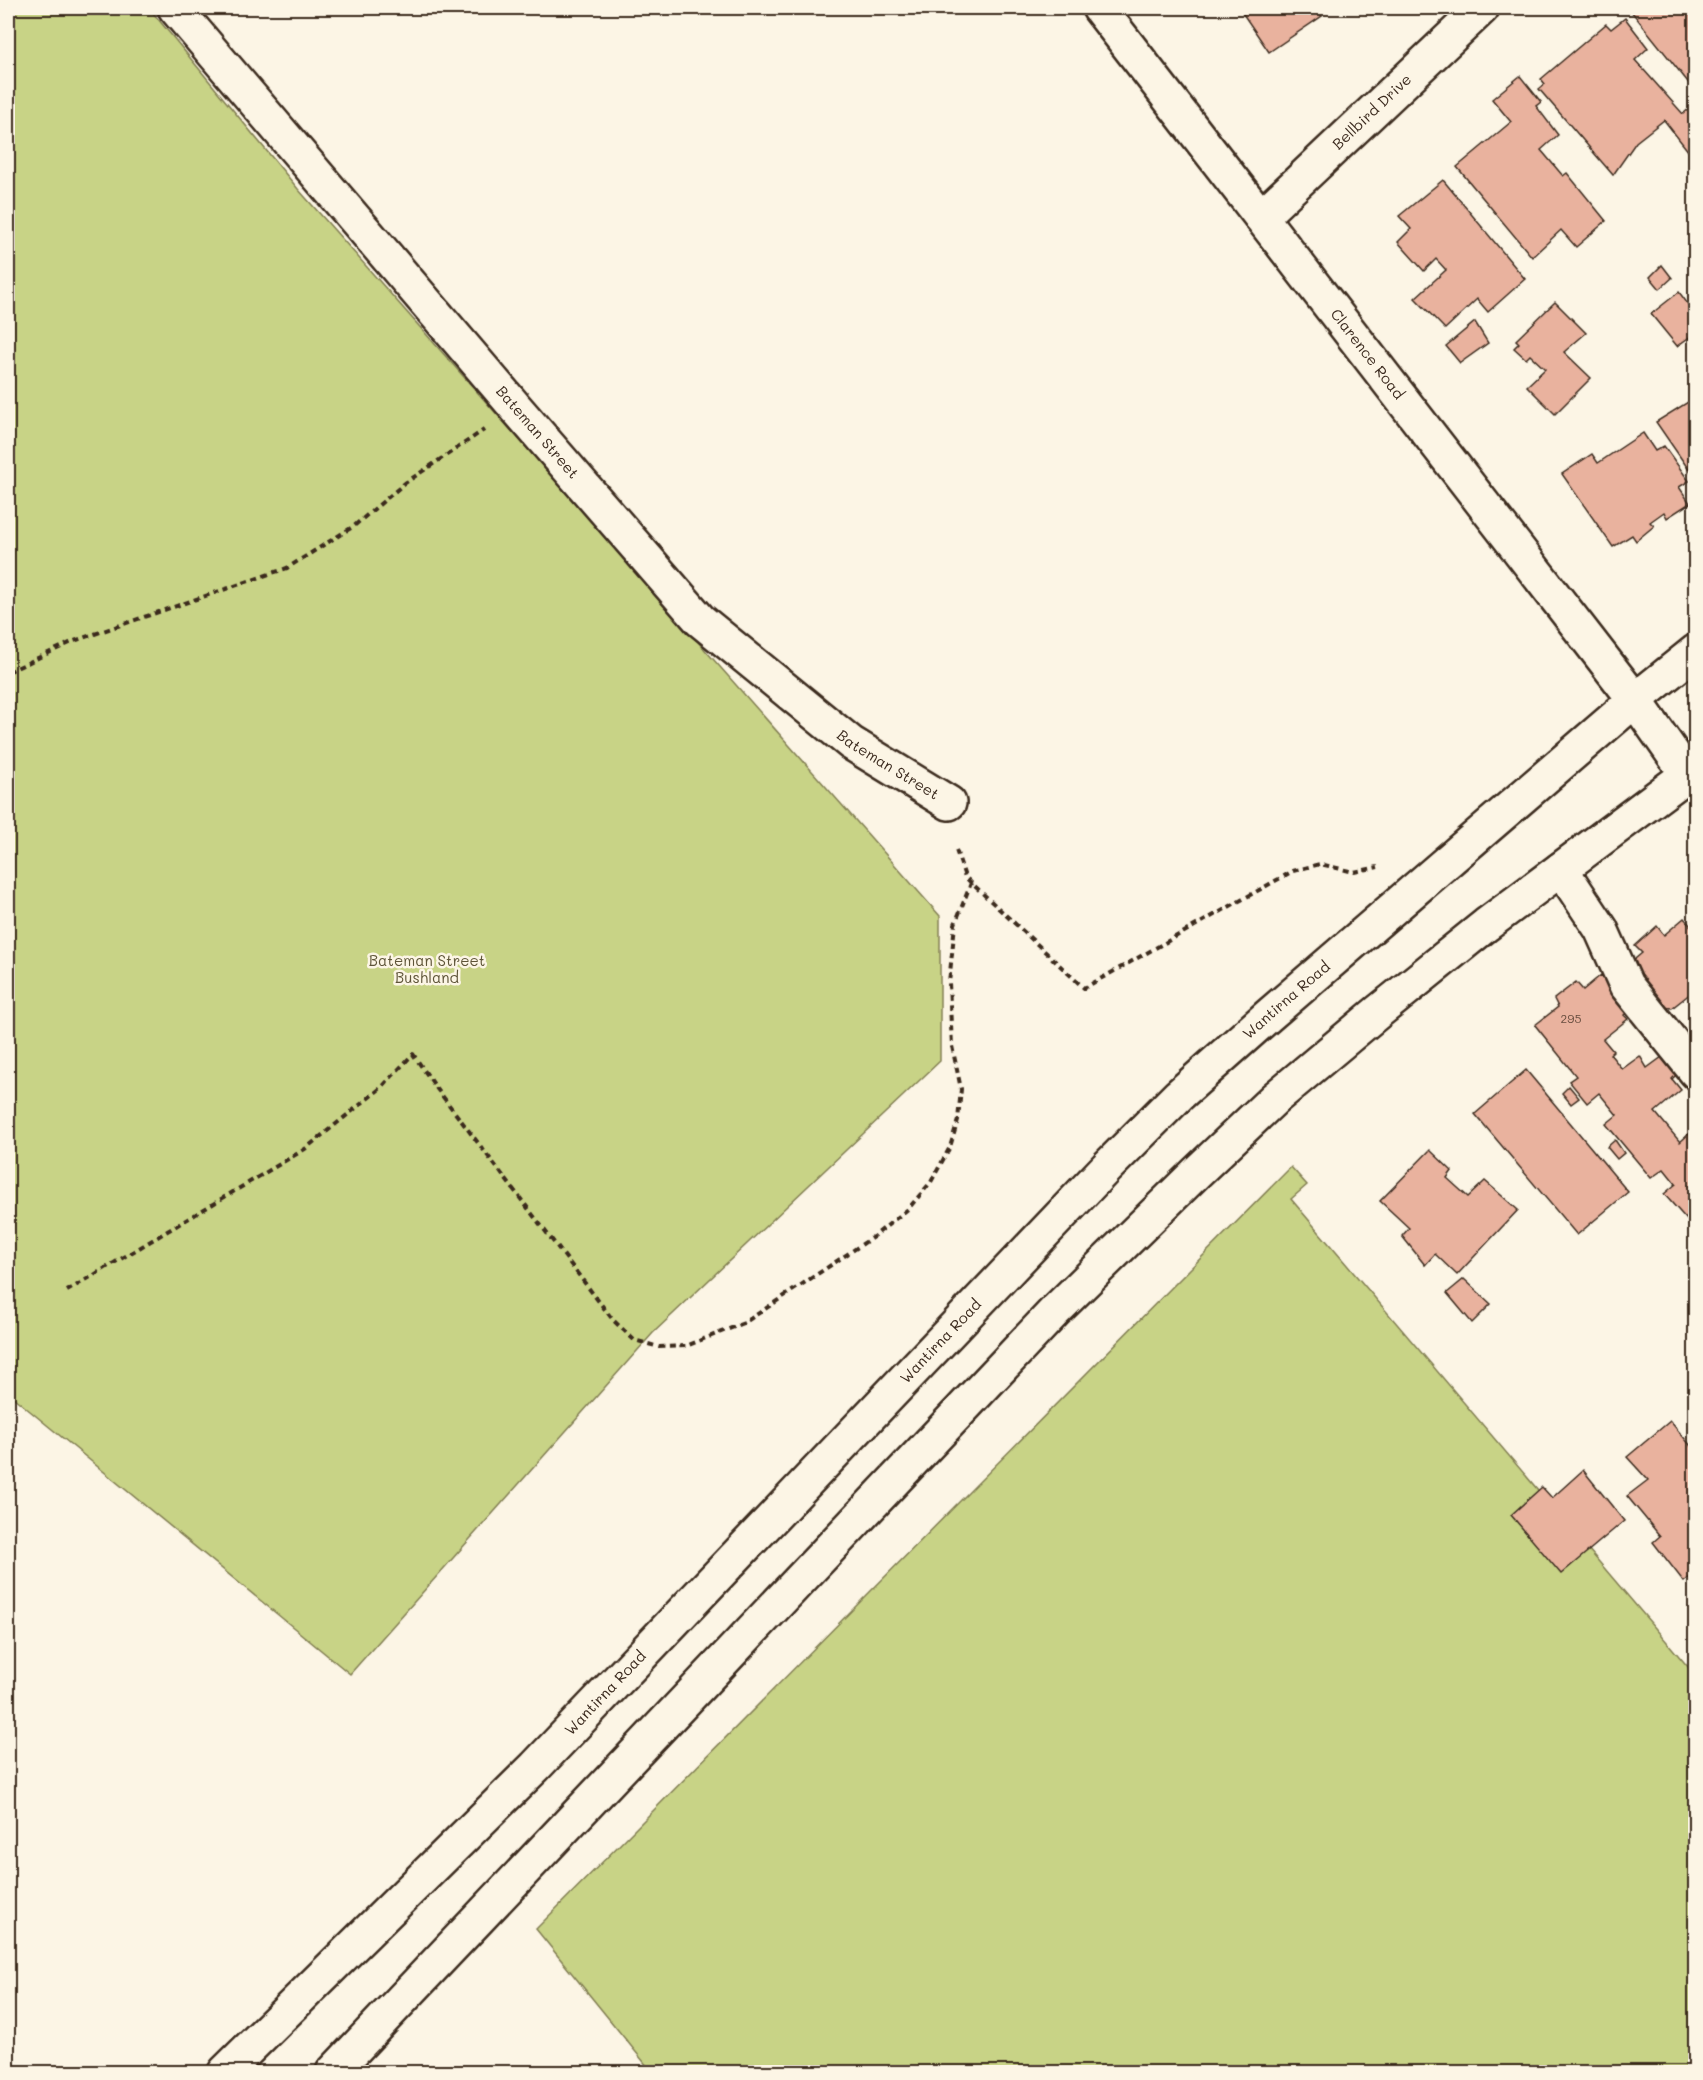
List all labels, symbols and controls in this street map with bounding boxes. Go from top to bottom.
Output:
street label: Bellbird Drive [1328,69,1415,153]
street label: Clarence Road [1327,304,1409,403]
street label: Bateman Street [492,381,584,482]
street label: Bateman Street [833,725,943,804]
park label: Bateman Street Bushland [369,950,485,987]
street label: Wantirna Road [1238,956,1334,1043]
house number: 295 [1561,1010,1581,1026]
street label: Wantirna Road [895,1294,985,1387]
street label: Wantirna Road [560,1646,650,1739]

